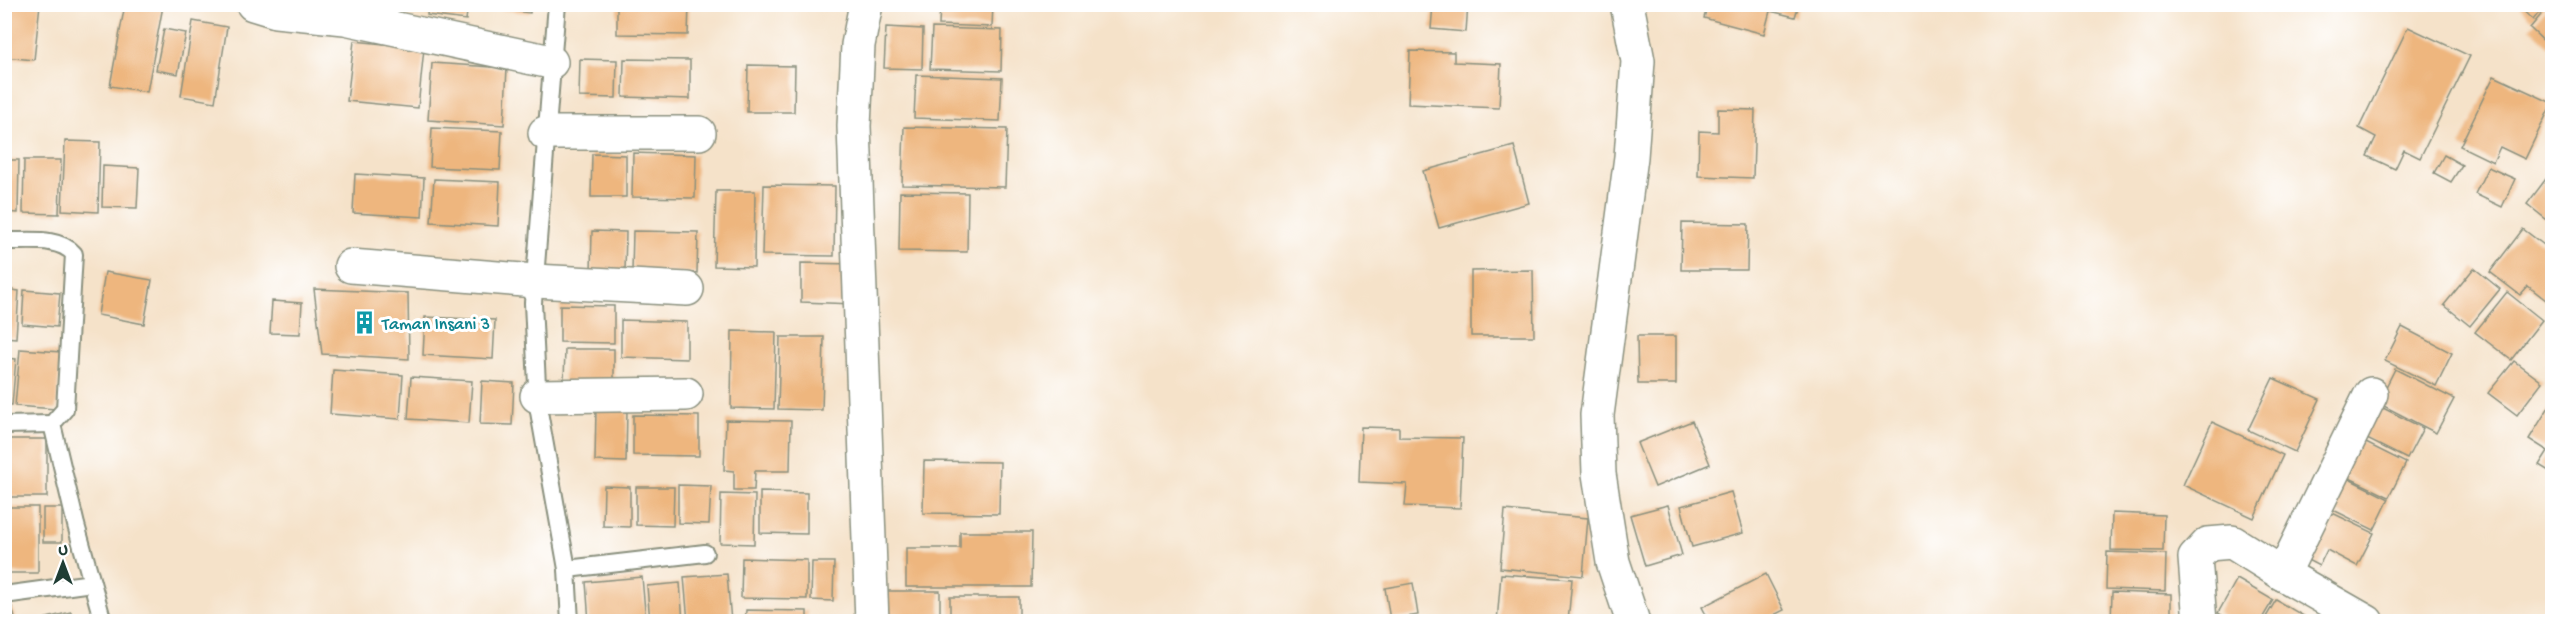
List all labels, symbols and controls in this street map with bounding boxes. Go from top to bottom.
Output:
building icon: Taman Insani 3 [351,310,377,336]
place label: Taman Insani 3 [381,315,490,336]
north arrow [33,533,93,593]
text: U [58,542,68,561]

